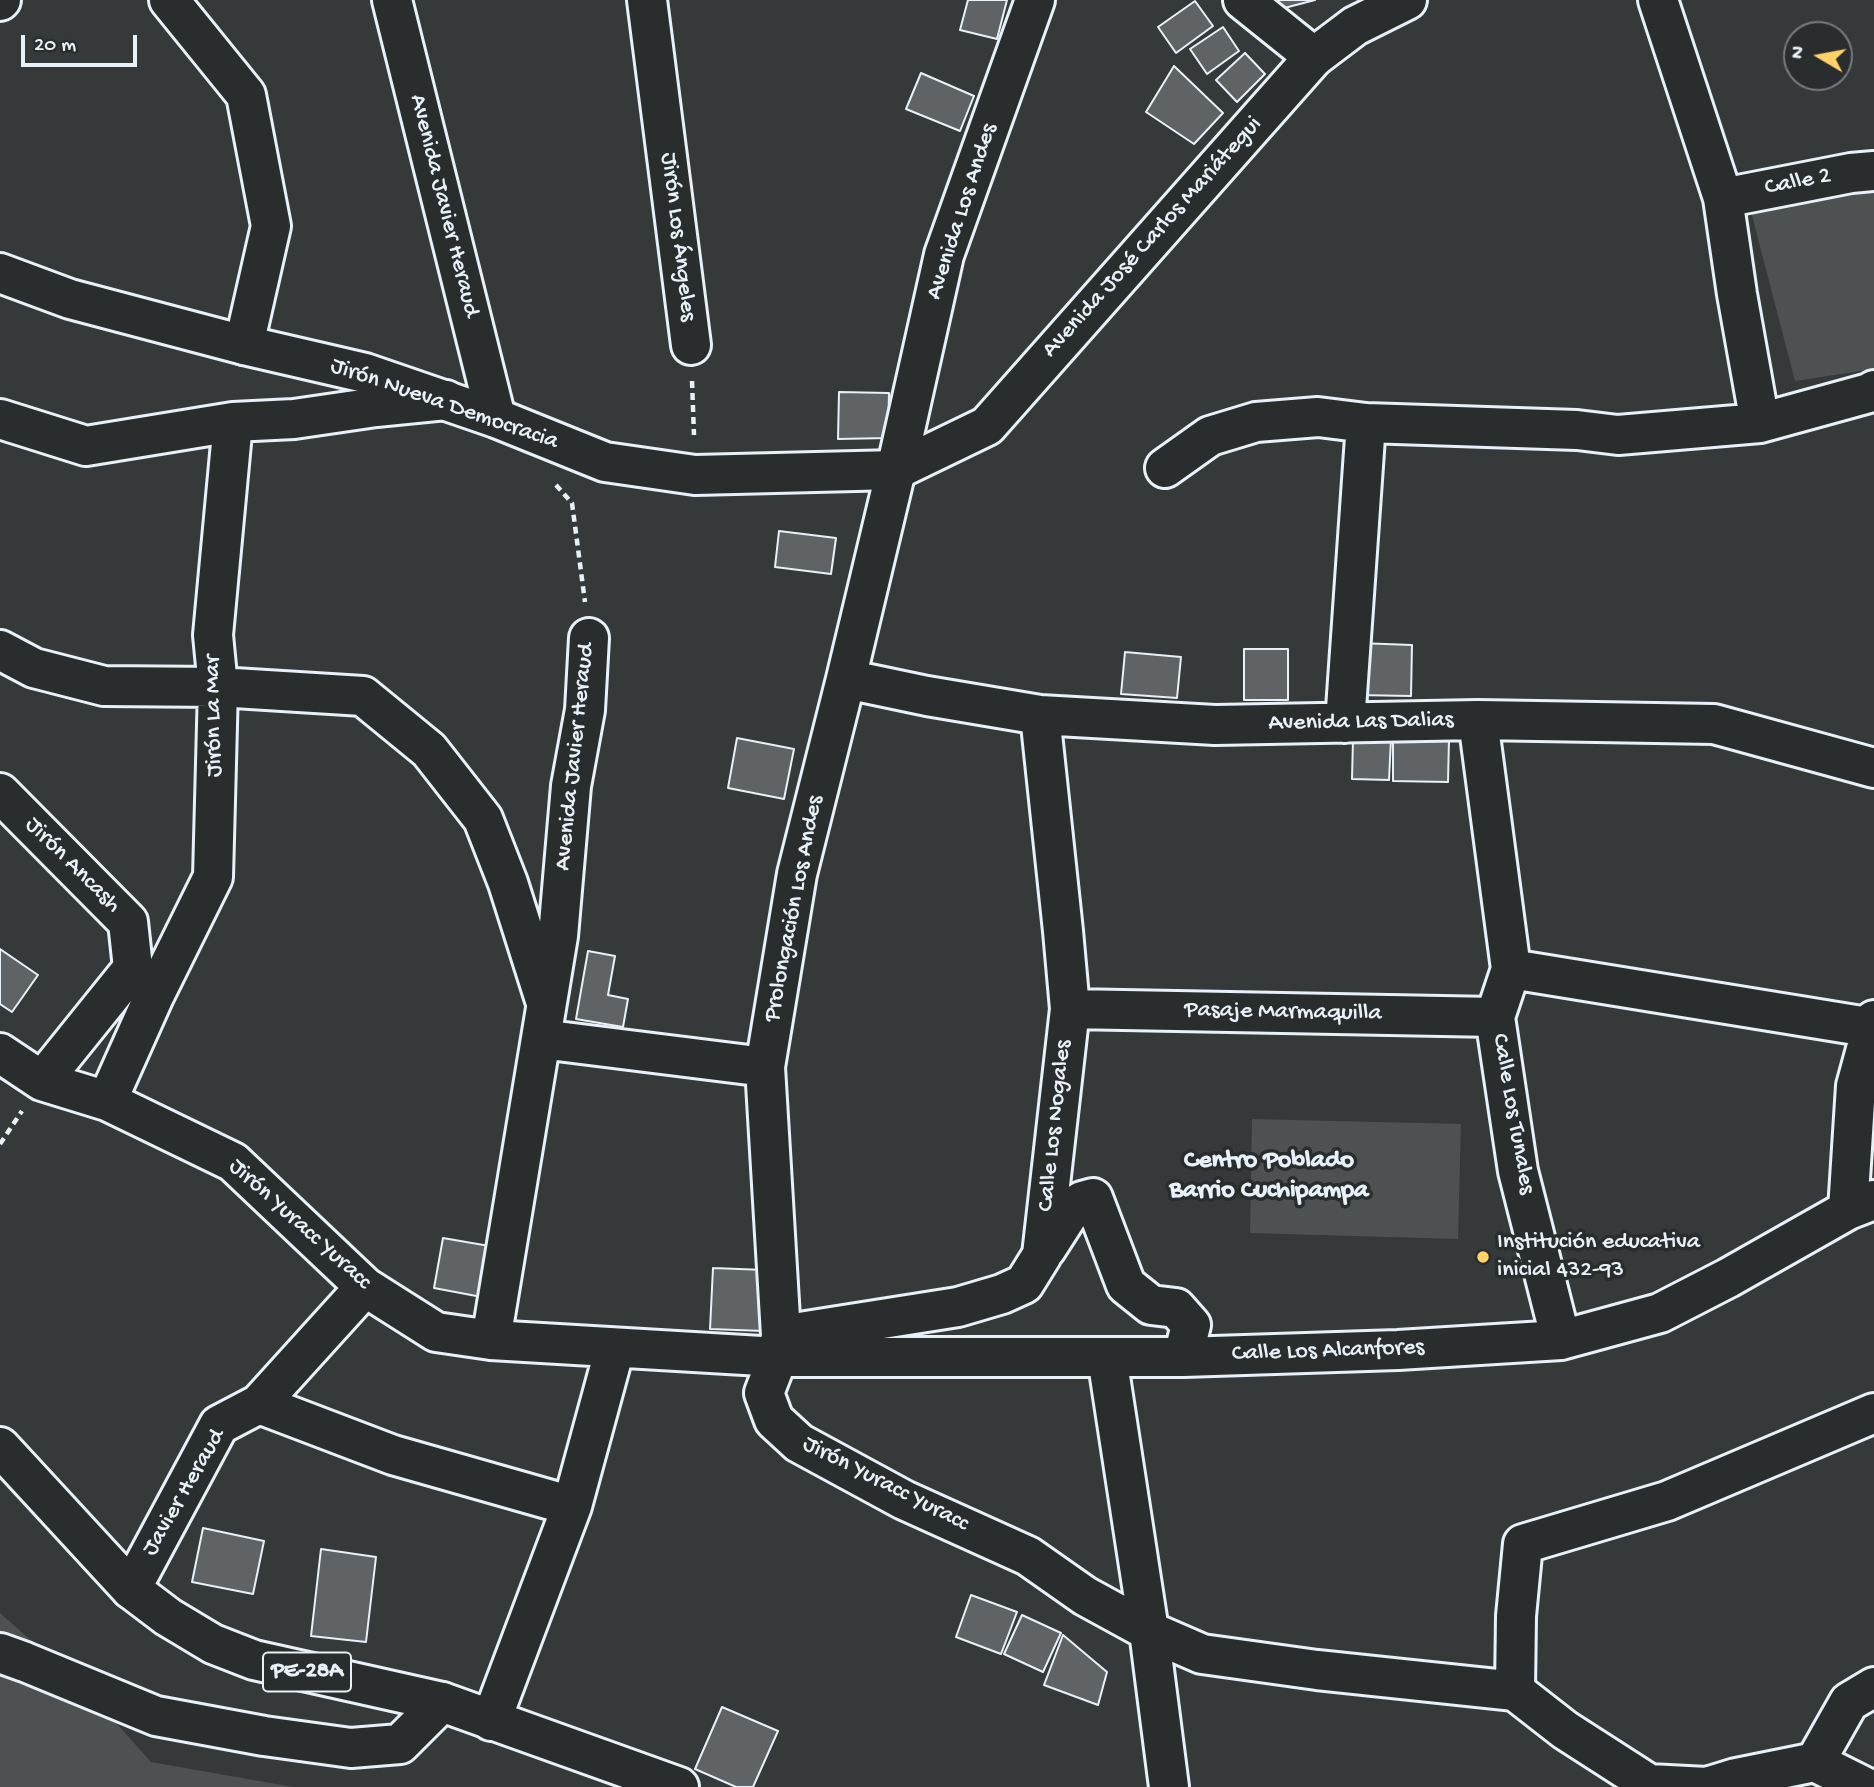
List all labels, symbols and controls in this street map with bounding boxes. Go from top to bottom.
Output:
scale bar [24,21,140,65]
north arrow [1783,21,1853,91]
text: 20 m [34,34,76,59]
text: N [1786,45,1811,61]
street label: Avenida Javier Heraud [401,92,485,320]
street label: Avenida José Carlos Mariátegui [1037,111,1269,365]
street label: Avenida Los Andes [921,120,1005,304]
street label: Jirón Los Ángeles [652,151,702,323]
street label: Calle 2 [1762,162,1834,204]
street label: Jirón Nueva Democracia [326,352,562,458]
street label: Avenida Javier Heraud [550,642,602,872]
street label: Jirón La Mar [200,655,230,777]
street label: Avenida Las Dalias [1268,707,1454,739]
street label: Prolongación Los Andes [759,793,831,1025]
street label: Jirón Ancash [18,812,126,920]
street label: Pasaje Marmaquilla [1184,997,1382,1029]
street label: Calle Los Tunales [1484,1031,1540,1197]
street label: Calle Los Nogales [1033,1039,1079,1213]
district label: Centro Poblado Barrio Cuchipampa [1169,1146,1369,1208]
street label: Jirón Yuracc Yuracc [221,1153,377,1297]
place label: Institución educativa inicial 432-93 [1497,1229,1700,1285]
marker: Institución educativa inicial 432-93 [1475,1249,1491,1265]
street label: Calle Los Alcanfores [1231,1334,1425,1370]
street label: Javier Heraud [137,1424,233,1562]
street label: Jirón Yuracc Yuracc [797,1431,973,1539]
road number: PE-28A [263,1652,351,1692]

